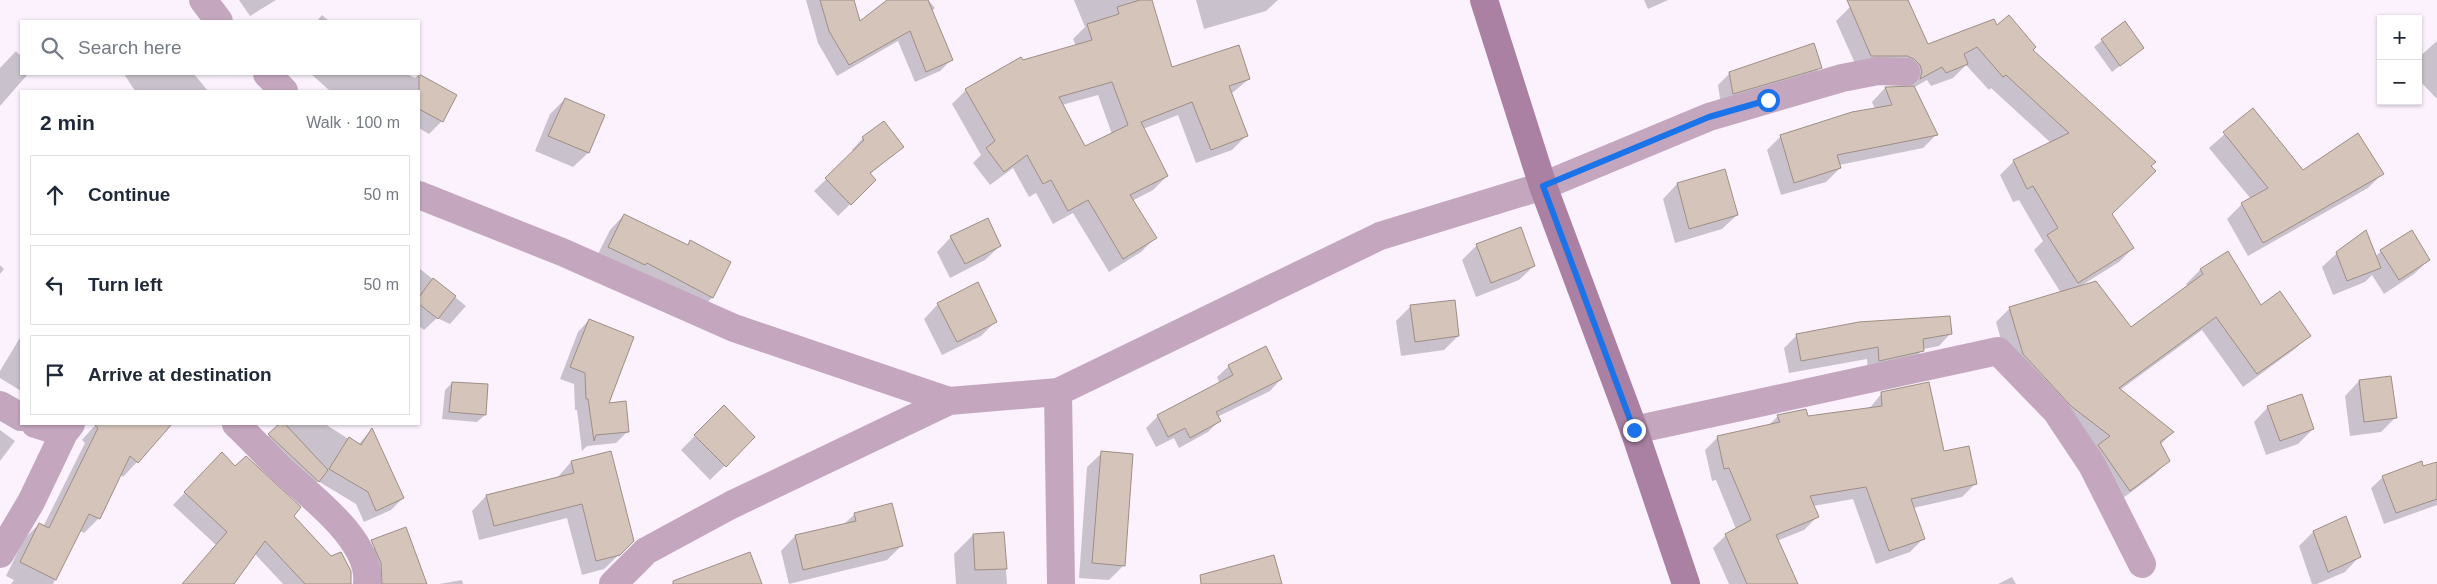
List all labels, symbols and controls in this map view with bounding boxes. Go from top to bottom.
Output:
map controls [2377,15,2422,105]
button: + [2377,15,2422,60]
search box [20,20,420,75]
icon: search [38,34,66,62]
text: Search here [78,37,182,58]
button: − [2377,60,2422,105]
route start [1757,89,1780,112]
text: 2 min [40,111,95,134]
text: Walk · 100 m [306,114,400,131]
icon: ahead [41,181,69,209]
text: Continue [88,184,170,205]
text: 50 m [363,186,399,203]
icon: left [41,271,69,299]
text: Turn left [88,274,163,295]
text: 50 m [363,276,399,293]
icon: arrive [41,361,69,389]
text: Arrive at destination [88,364,272,385]
route end [1623,419,1646,442]

